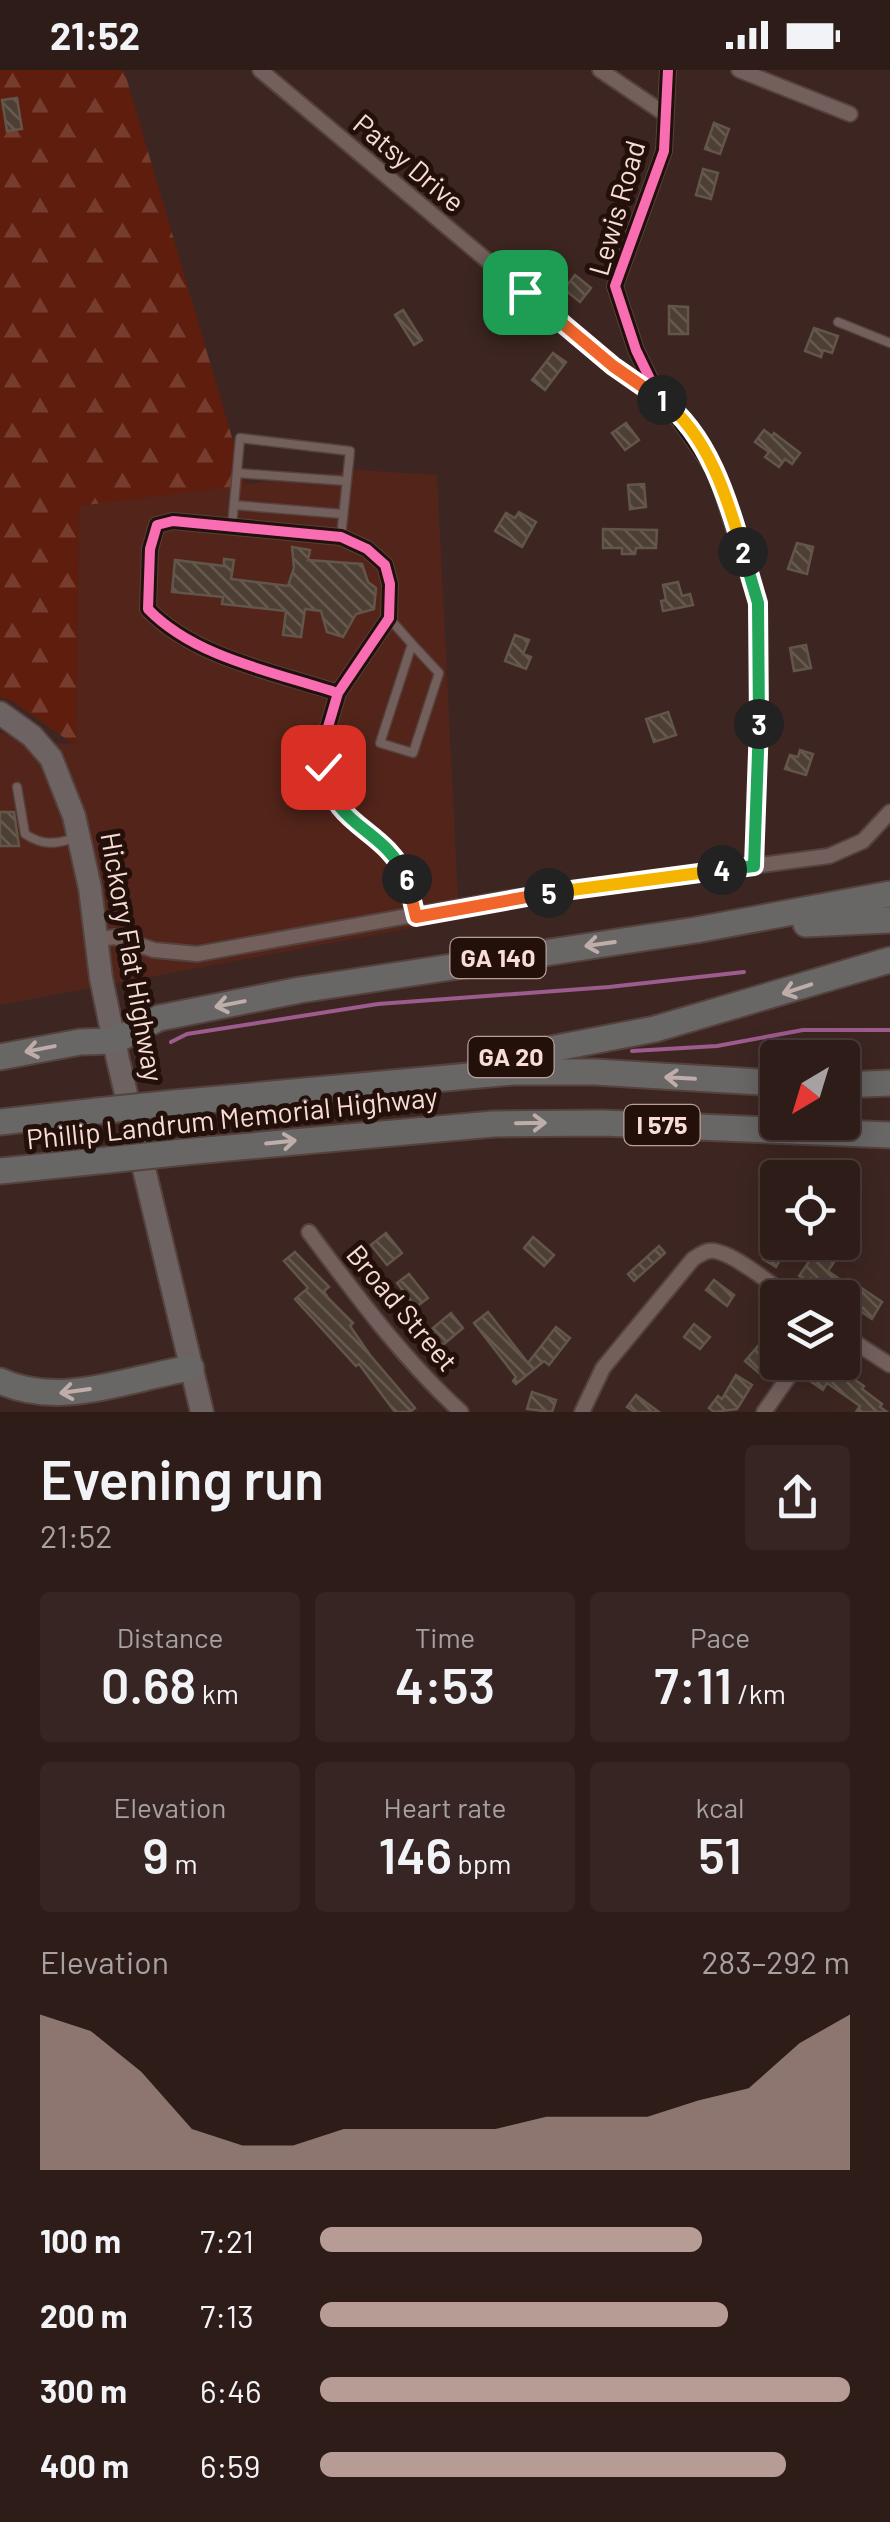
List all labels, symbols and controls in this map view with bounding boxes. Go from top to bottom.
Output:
text: 21:52 [50,12,140,58]
street label: Patsy Drive [347,106,472,218]
street label: Lewis Road [581,136,652,279]
pin [483,250,568,335]
icon: arrive [498,265,553,320]
pin: 1 [637,375,687,425]
text: 1 [657,383,667,417]
pin: 2 [718,527,768,577]
text: 2 [735,535,751,569]
pin: 3 [734,699,784,749]
text: 3 [751,707,767,741]
pin [281,725,366,810]
icon: check [296,740,351,795]
street label: Hickory Flat Highway [94,829,172,1084]
pin: 4 [697,845,747,895]
text: 4 [714,853,730,887]
pin: 6 [382,854,432,904]
text: 6 [399,862,415,896]
pin: 5 [524,868,574,918]
text: 5 [541,876,557,910]
one-way arrow [584,935,616,953]
road number: GA 140 [450,938,546,978]
one-way arrow [781,981,813,999]
one-way arrow [215,996,247,1015]
road number: GA 20 [468,1037,554,1077]
north arrow [760,1040,860,1140]
map controls [760,1040,860,1380]
one-way arrow [25,1041,57,1060]
one-way arrow [665,1068,697,1087]
street label: Phillip Landrum Memorial Highway [25,1078,439,1156]
road number: I 575 [624,1105,700,1145]
one-way arrow [514,1113,546,1132]
one-way arrow [264,1132,296,1151]
button: locate [760,1160,860,1260]
street label: Broad Street [340,1237,465,1377]
button: layers [760,1280,860,1380]
one-way arrow [59,1383,91,1401]
text: Evening run [40,1445,324,1511]
button: share [745,1445,850,1550]
text: 21:52 [40,1516,112,1554]
text: Distance [117,1620,223,1654]
text: Time [415,1620,475,1654]
text: Pace [690,1620,750,1654]
text: 0.68 [101,1654,196,1714]
text: 4:53 [395,1654,495,1714]
text: 7:11 [654,1654,732,1714]
text: km [196,1676,239,1710]
text: /km [732,1676,786,1710]
text: Elevation [114,1790,226,1824]
text: Heart rate [384,1790,506,1824]
text: kcal [696,1790,744,1824]
text: 9 [142,1824,169,1884]
text: 146 [379,1824,452,1884]
text: 51 [698,1824,742,1884]
text: m [169,1846,198,1880]
text: bpm [452,1846,511,1880]
text: Elevation [40,1942,169,1980]
text: 283–292 m [701,1942,850,1980]
text: 100 m [40,2221,121,2259]
text: 7:21 [200,2221,254,2259]
text: 200 m [40,2296,128,2334]
text: 7:13 [200,2296,254,2334]
text: 300 m [40,2371,127,2409]
text: 6:46 [200,2371,261,2409]
text: 400 m [40,2446,129,2484]
text: 6:59 [200,2446,260,2484]

